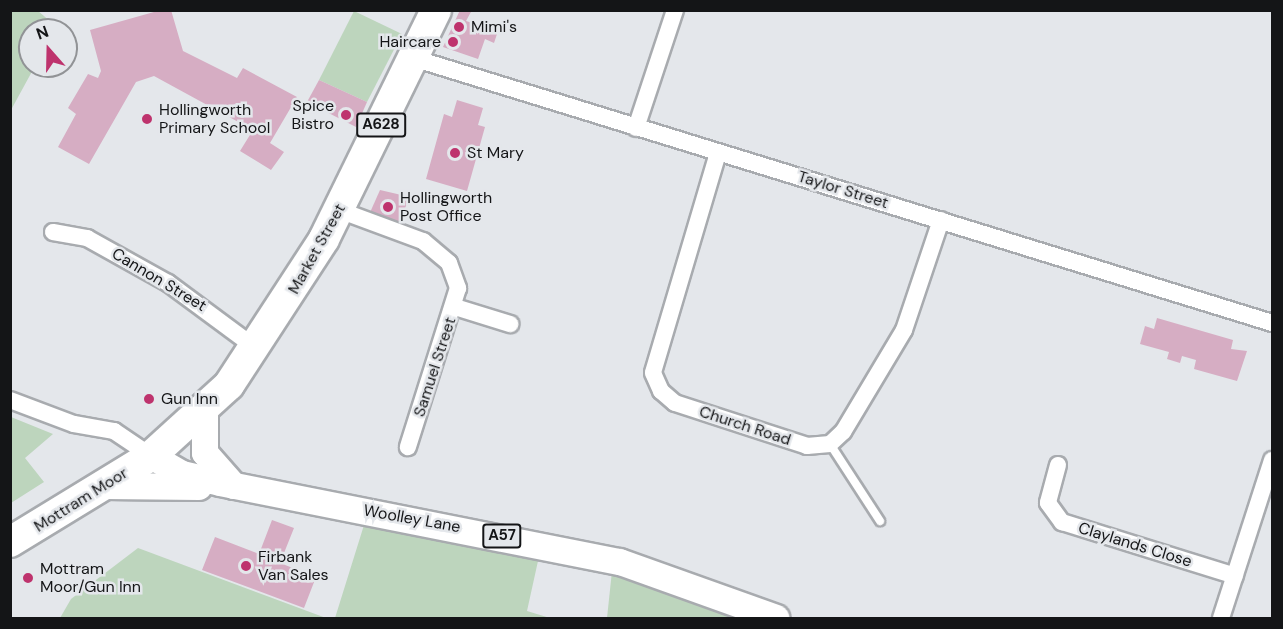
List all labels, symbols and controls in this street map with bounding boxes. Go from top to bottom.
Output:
place label: Mimi's [471,17,517,37]
north arrow [18,18,78,78]
marker: Mimi's [452,20,466,34]
text: N [33,21,51,44]
place label: Haircare [379,32,441,52]
marker: Haircare [446,35,460,49]
place label: Spice Bistro [291,96,334,134]
place label: Hollingworth Primary School [159,100,270,138]
marker: Spice Bistro [339,108,353,122]
marker: Hollingworth Primary School [140,112,154,126]
road number: A628 [356,113,406,137]
place label: St Mary [467,143,524,163]
marker: St Mary [448,146,462,160]
street label: Taylor Street [795,167,891,213]
place label: Hollingworth Post Office [400,188,492,226]
marker: Hollingworth Post Office [381,200,395,214]
street label: Market Street [284,201,350,297]
street label: Cannon Street [108,244,210,316]
street label: Samuel Street [410,315,460,419]
place label: Gun Inn [161,389,218,409]
marker: Gun Inn [142,392,156,406]
street label: Church Road [697,402,793,450]
street label: Mottram Moor [31,464,131,536]
street label: Woolley Lane [362,501,462,537]
street label: Claylands Close [1076,519,1194,571]
road number: A57 [481,524,523,548]
place label: Firbank Van Sales [258,547,329,585]
place label: Mottram Moor/Gun Inn [40,559,141,597]
marker: Firbank Van Sales [239,559,253,573]
marker: Mottram Moor/Gun Inn [21,571,35,585]

